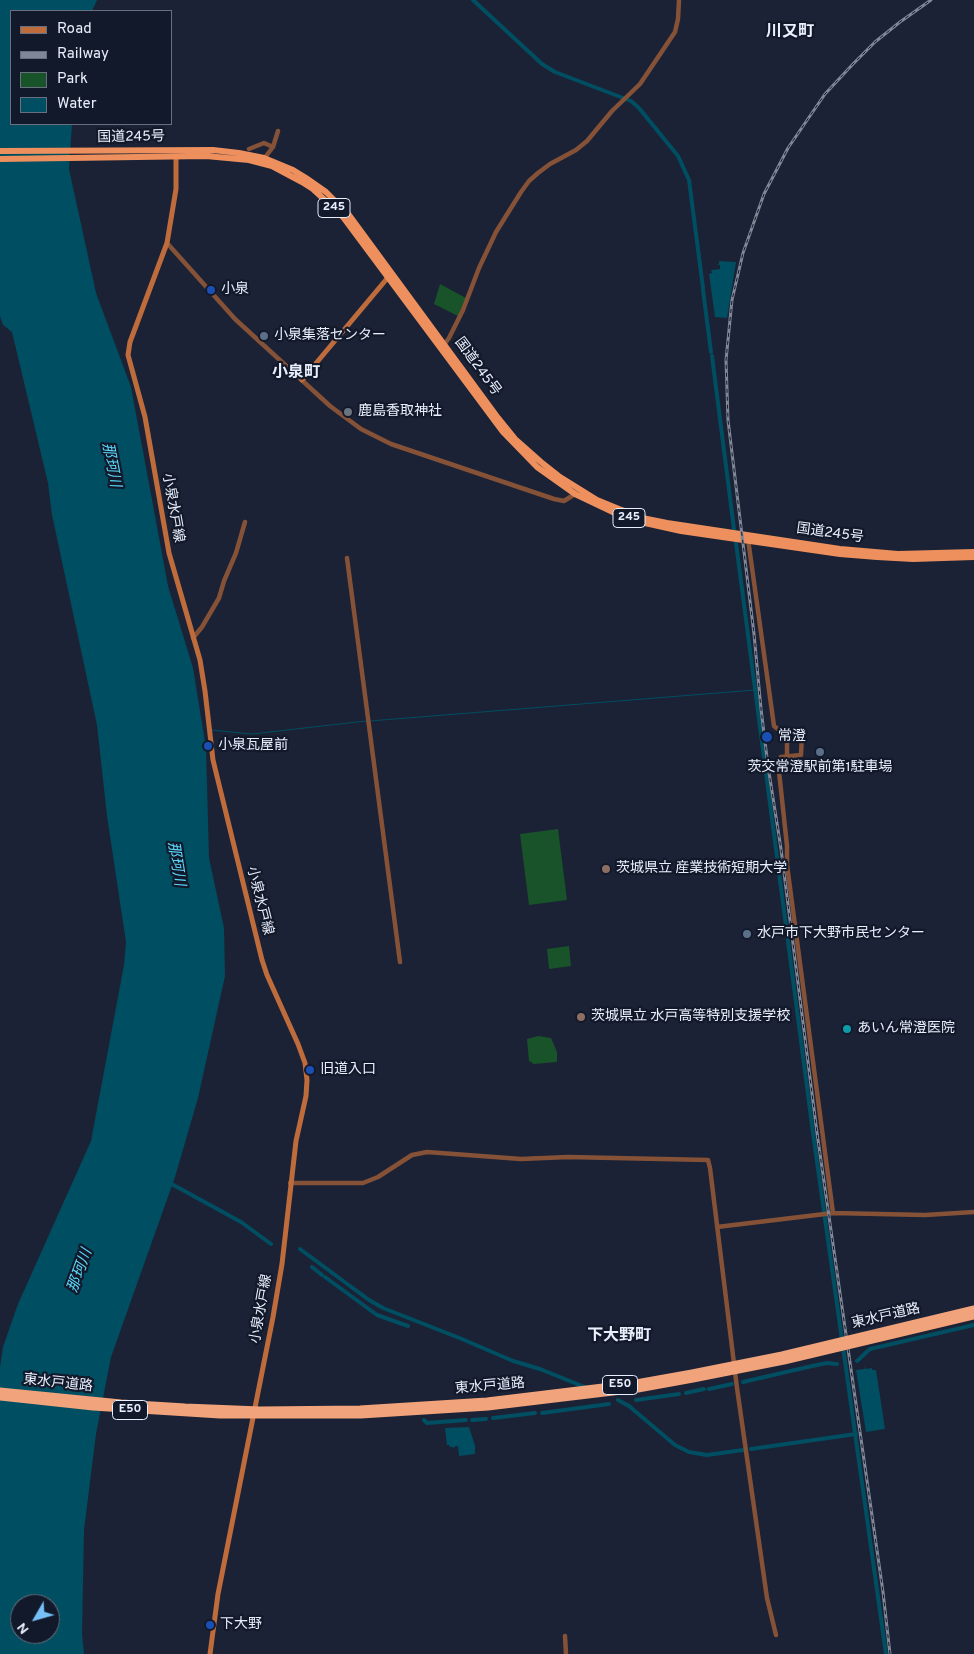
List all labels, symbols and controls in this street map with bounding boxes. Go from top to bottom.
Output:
legend [10,10,172,125]
text: Road [57,20,92,39]
district label: 川又町 [766,23,814,43]
text: Railway [57,45,109,64]
text: Park [57,70,88,89]
text: Water [57,95,96,114]
street label: 国道245号 [97,129,165,147]
road number: 245 [318,198,350,218]
place label: 小泉 [221,282,249,298]
marker: 小泉 [205,284,217,296]
place label: 小泉集落センター [274,328,386,344]
marker: 小泉集落センター [258,330,270,342]
street label: 国道245号 [450,335,504,399]
district label: 小泉町 [272,364,320,384]
place label: 鹿島香取神社 [358,404,442,420]
marker: 鹿島香取神社 [342,406,354,418]
water label: 那珂川 [97,441,123,489]
street label: 小泉水戸線 [158,472,186,544]
road number: 245 [613,508,645,528]
street label: 国道245号 [795,521,865,547]
place label: 常澄 [778,729,806,745]
marker: 常澄 [760,730,774,744]
place label: 小泉瓦屋前 [218,738,288,754]
marker: 小泉瓦屋前 [202,740,214,752]
marker: 茨交常澄駅前第1駐車場 [814,746,826,758]
place label: 茨交常澄駅前第1駐車場 [747,760,893,776]
water label: 那珂川 [163,840,187,888]
place label: 茨城県立 産業技術短期大学 [616,861,787,877]
marker: 茨城県立 産業技術短期大学 [600,863,612,875]
street label: 小泉水戸線 [242,865,276,937]
place label: 水戸市下大野市民センター [757,926,925,942]
marker: 水戸市下大野市民センター [741,928,753,940]
place label: 茨城県立 水戸高等特別支援学校 [591,1009,790,1025]
marker: 茨城県立 水戸高等特別支援学校 [575,1011,587,1023]
place label: あいん常澄医院 [857,1021,955,1037]
marker: あいん常澄医院 [841,1023,853,1035]
place label: 旧道入口 [320,1062,376,1078]
marker: 旧道入口 [304,1064,316,1076]
water label: 那珂川 [65,1247,97,1295]
street label: 小泉水戸線 [248,1273,276,1345]
street label: 東水戸道路 [850,1301,922,1333]
district label: 下大野町 [587,1327,651,1347]
street label: 東水戸道路 [22,1372,94,1396]
street label: 東水戸道路 [454,1376,526,1398]
road number: E50 [602,1376,638,1394]
road number: E50 [112,1400,148,1420]
north arrow [10,1594,60,1644]
place label: 下大野 [220,1617,262,1633]
text: N [14,1619,33,1637]
marker: 下大野 [204,1619,216,1631]

